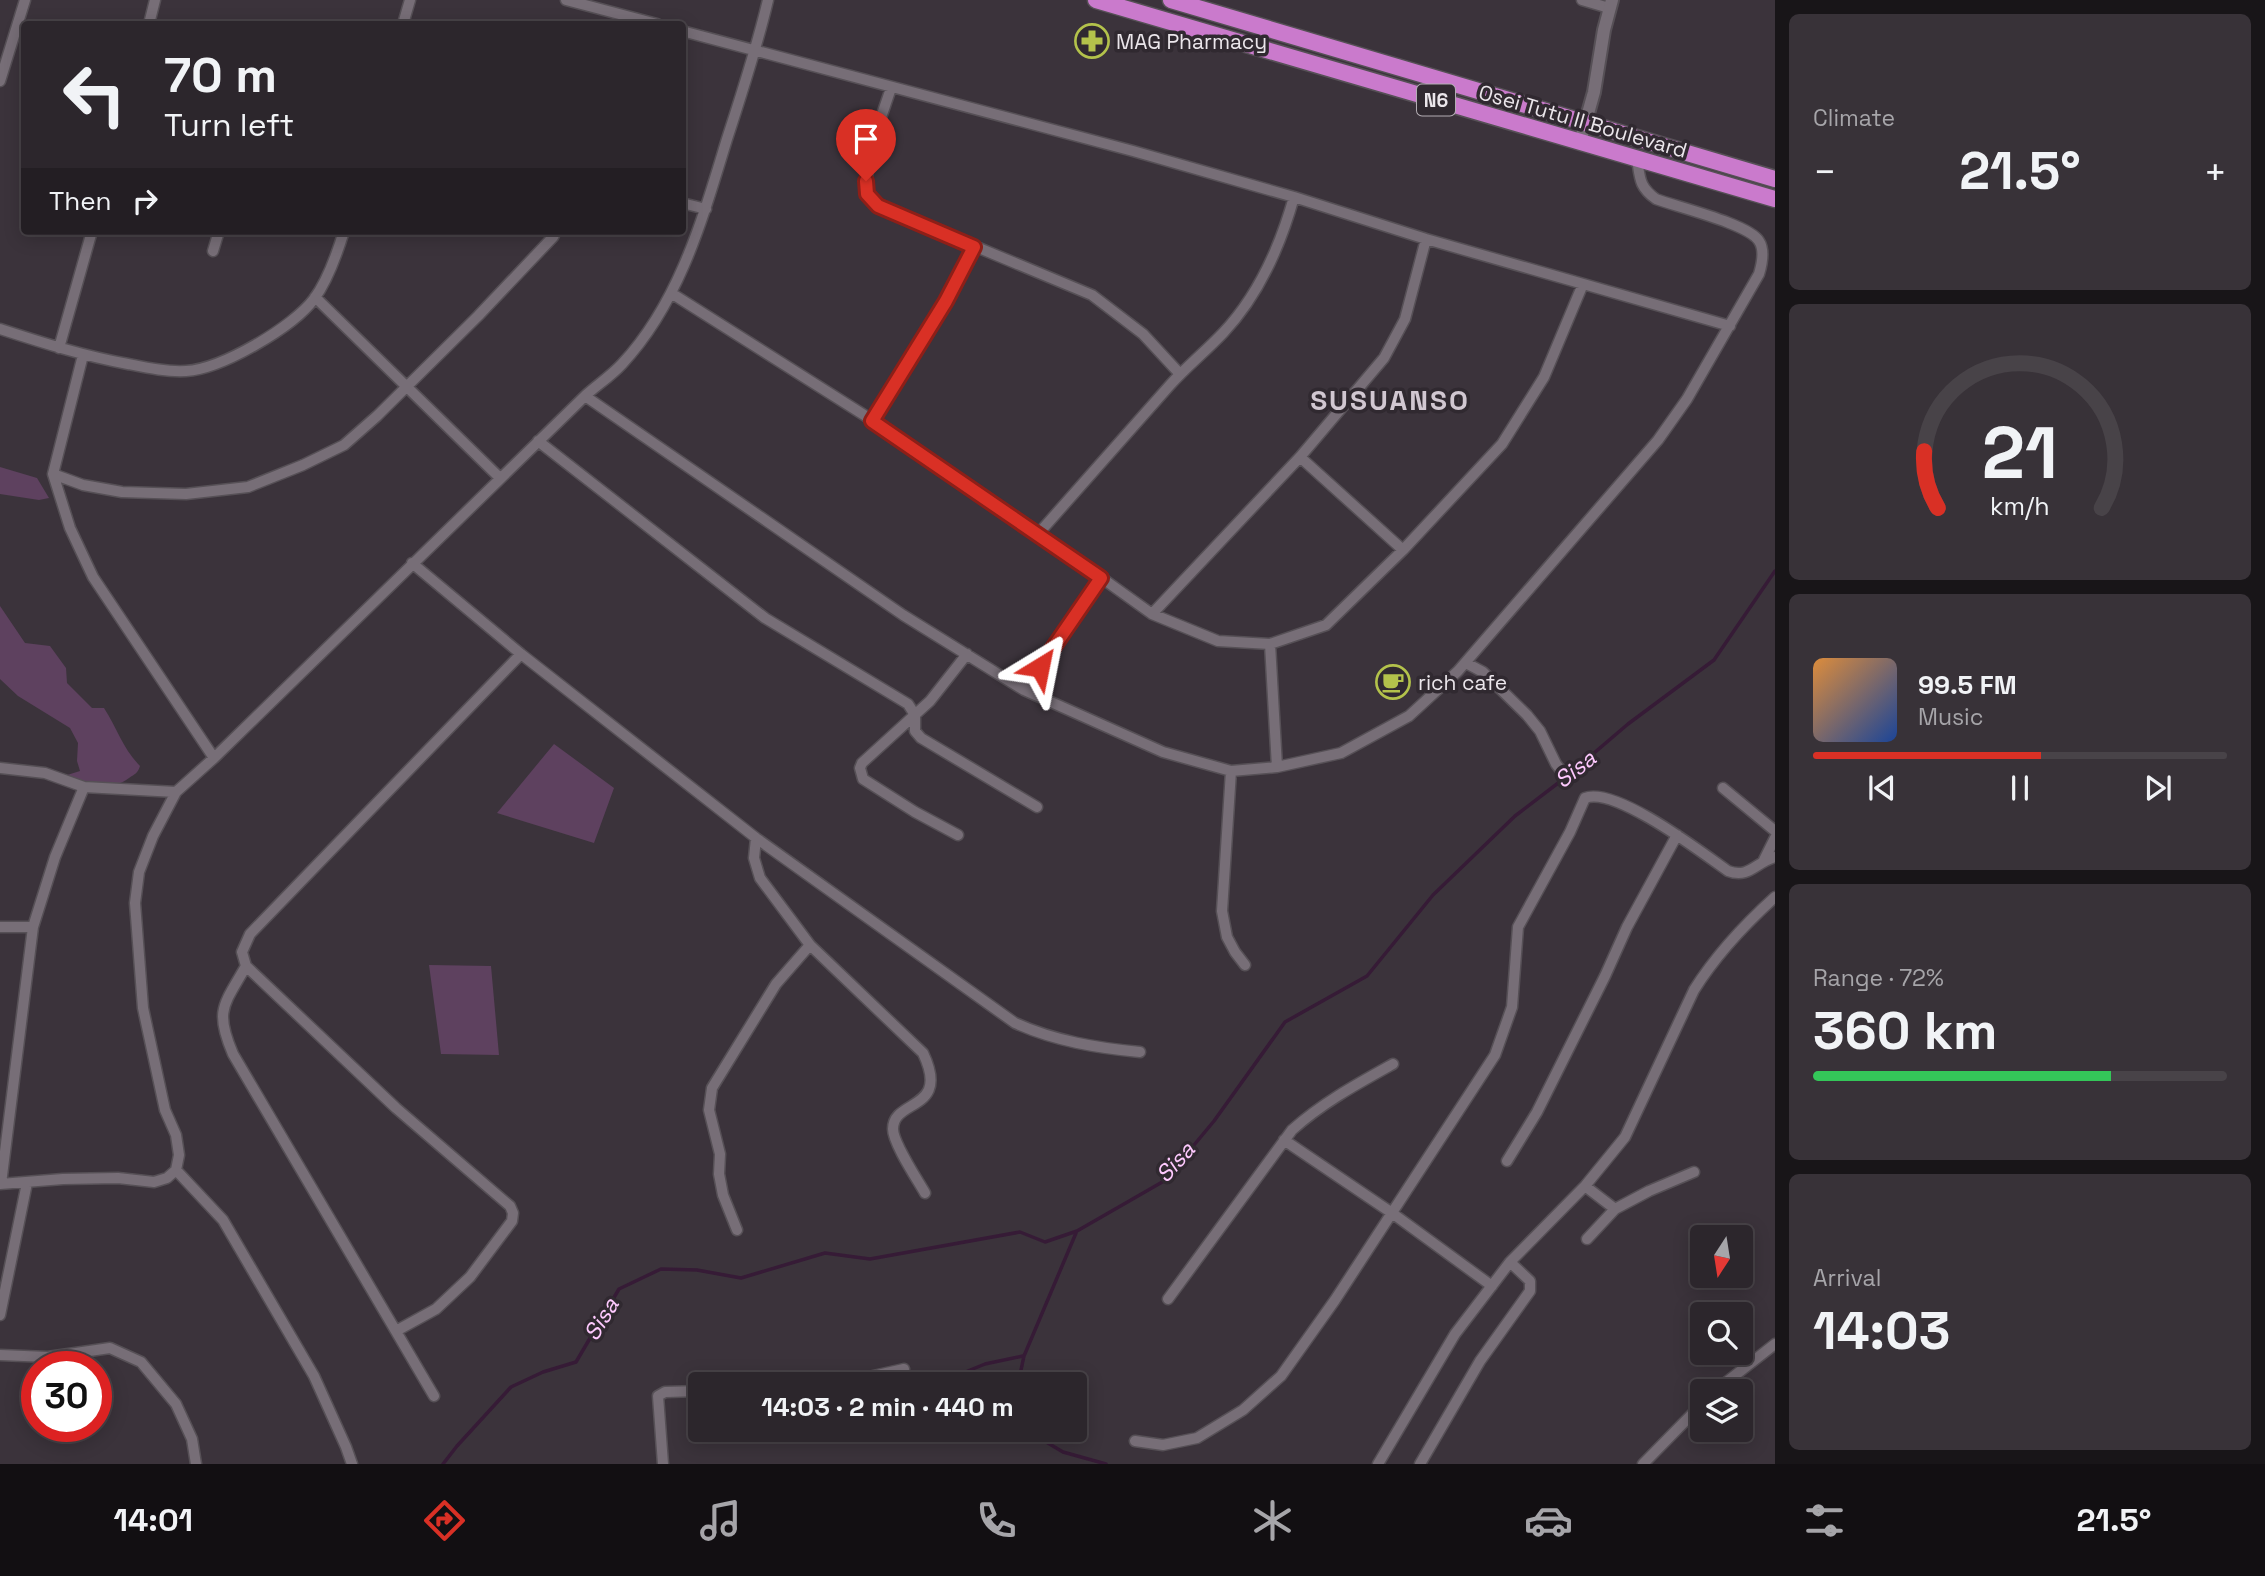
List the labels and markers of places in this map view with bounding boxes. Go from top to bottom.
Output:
pharmacy icon: MAG Pharmacy [1073,22,1111,60]
place label: MAG Pharmacy [1116,28,1267,55]
pin [836,109,896,181]
cafe icon: rich cafe [1374,663,1412,701]
place label: rich cafe [1418,669,1507,696]

